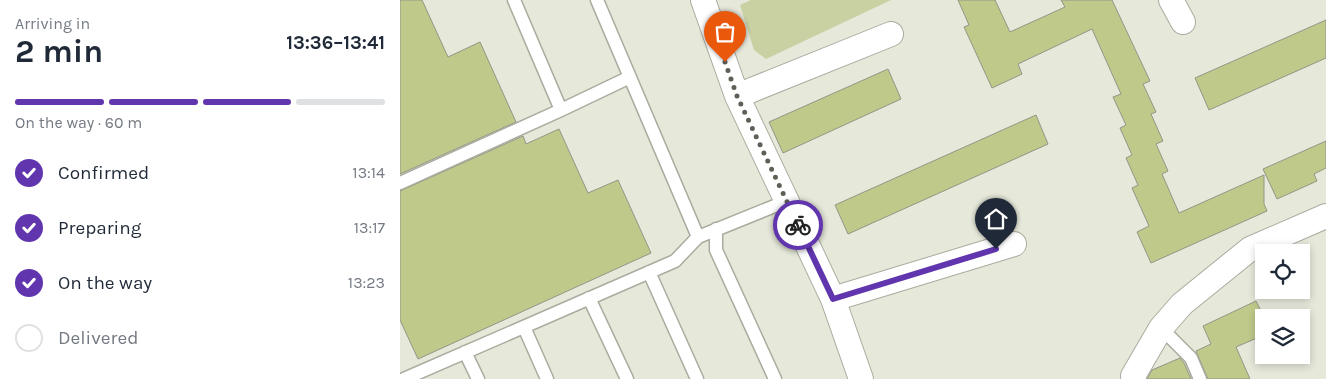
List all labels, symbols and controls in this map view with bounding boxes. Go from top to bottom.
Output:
pin [704,11,746,62]
text: Arriving in [15,14,90,33]
icon: bag [711,18,739,46]
text: 13:36–13:41 [286,32,385,54]
text: 2 min [15,33,103,70]
text: On the way · 60 m [15,113,142,132]
icon: check [15,159,43,187]
text: Confirmed [58,162,149,184]
text: 13:14 [352,163,385,182]
pin [975,198,1017,249]
courier [773,200,823,250]
icon: home [982,205,1010,233]
icon: bike [784,211,812,239]
icon: check [15,214,43,242]
text: Preparing [58,217,141,239]
text: 13:17 [354,218,385,237]
map controls [1255,244,1310,364]
button: locate [1255,244,1310,299]
icon: check [15,269,43,297]
text: On the way [58,272,152,294]
text: 13:23 [348,273,385,292]
button: layers [1255,309,1310,364]
text: Delivered [58,327,138,349]

